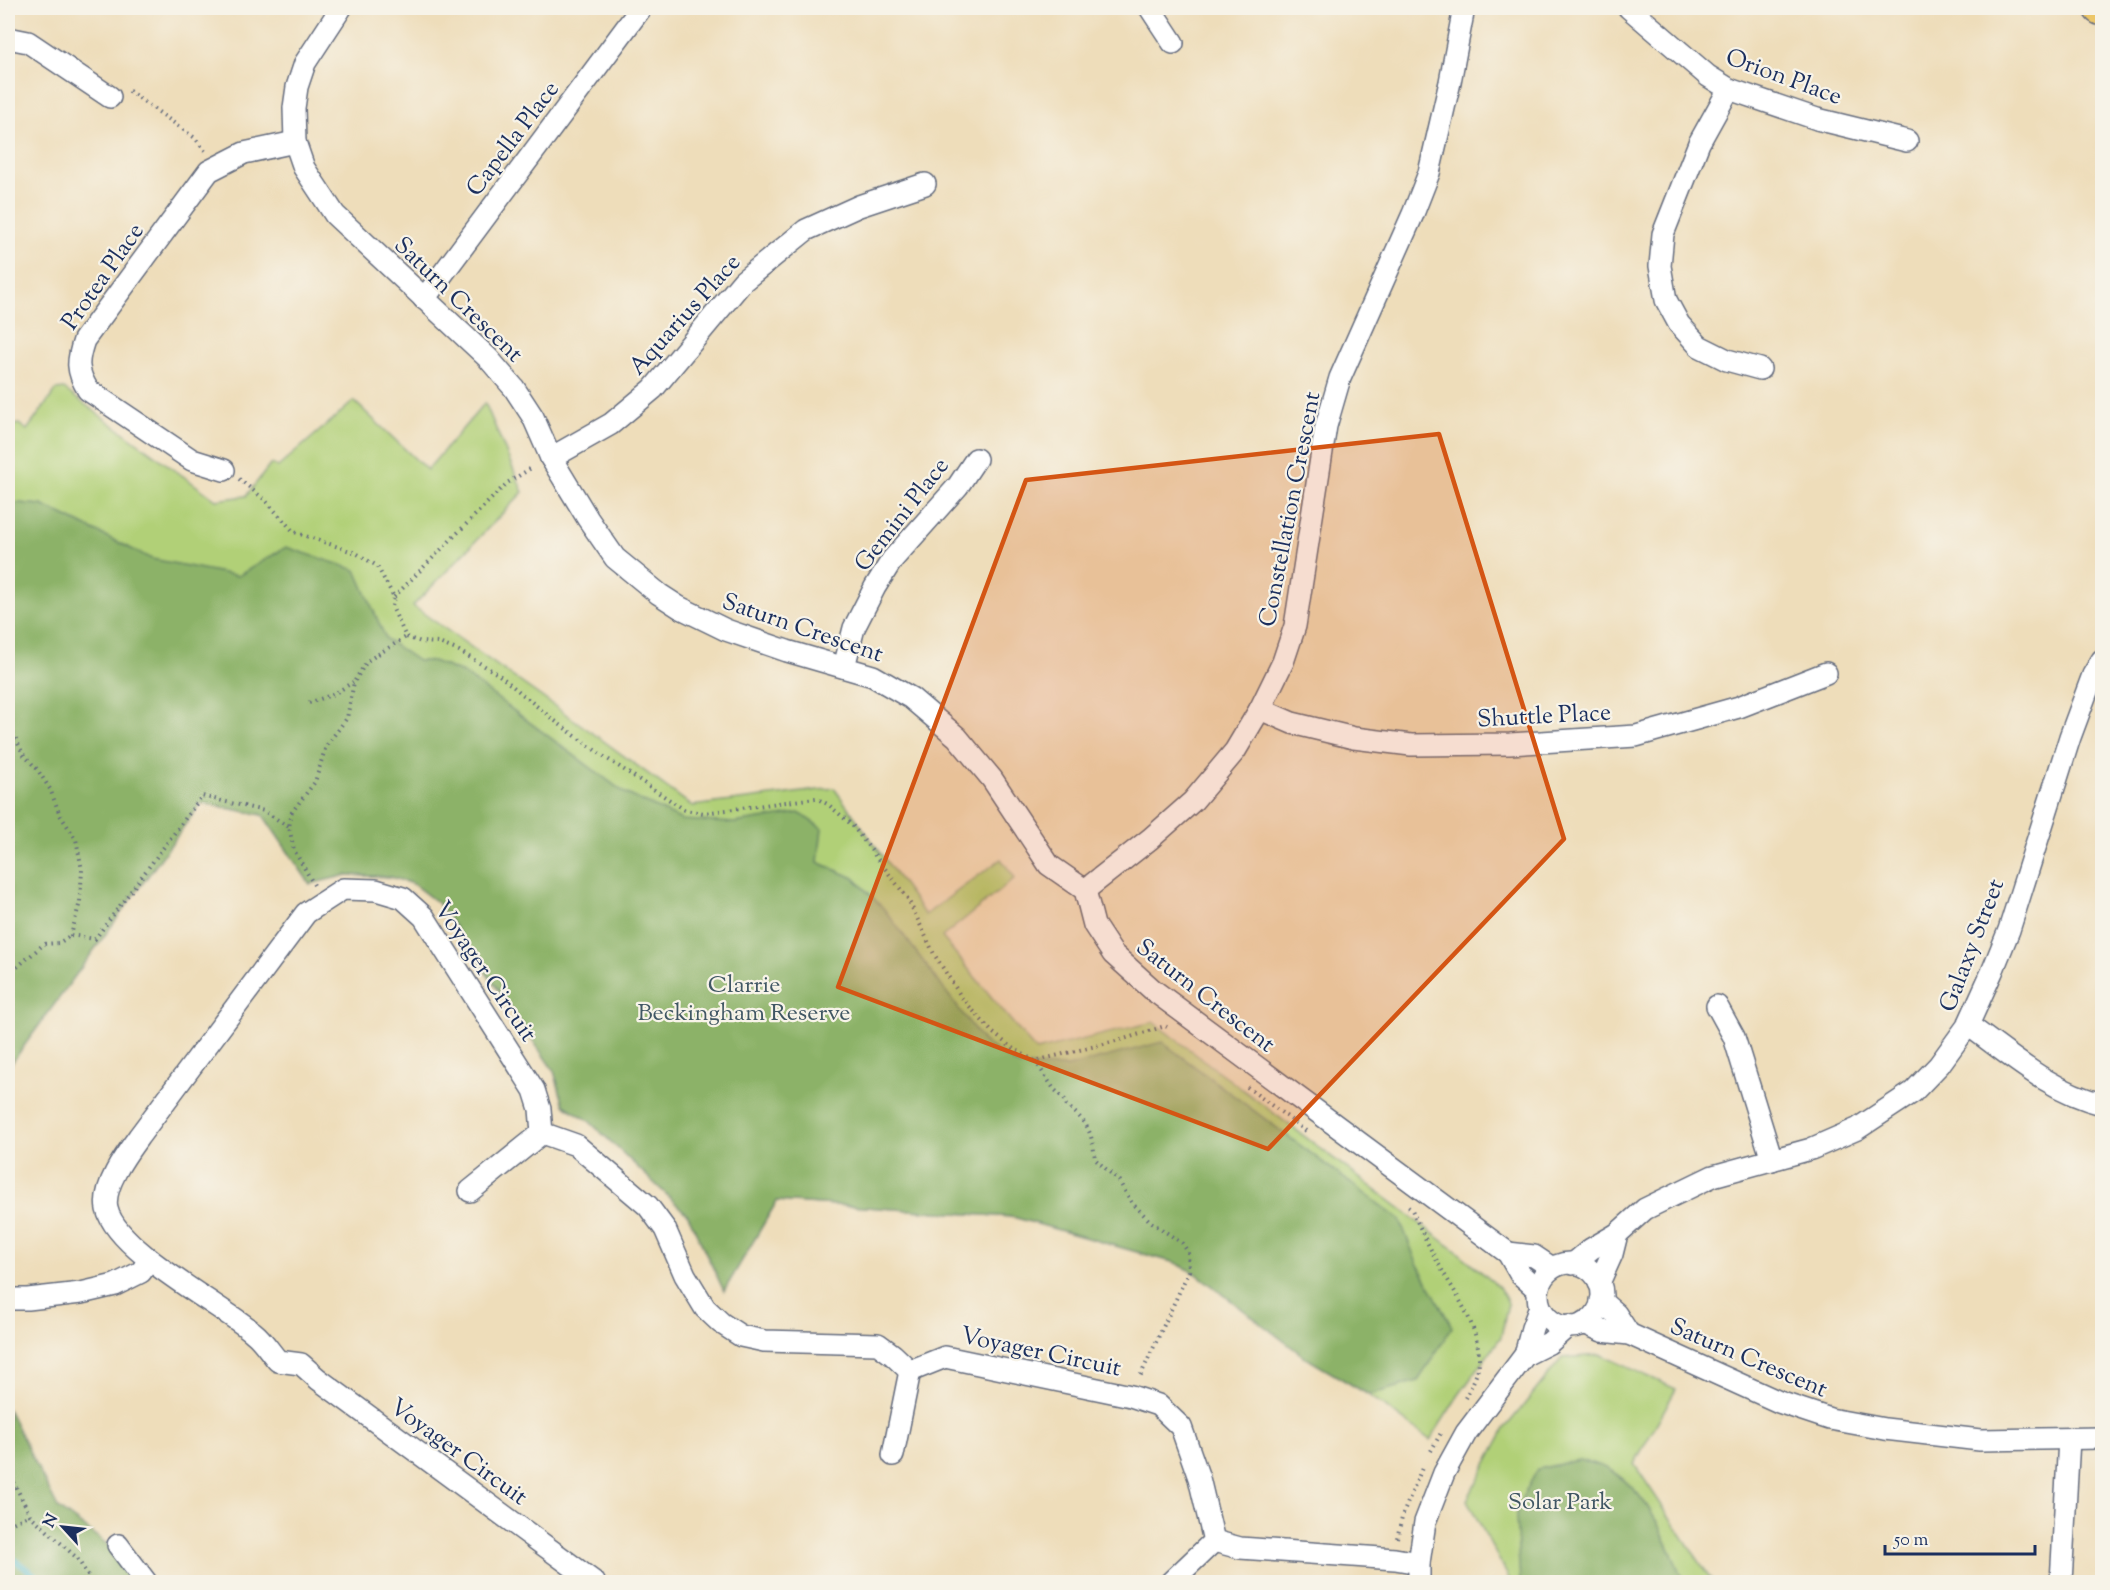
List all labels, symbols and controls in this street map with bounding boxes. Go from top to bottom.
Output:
street label: Orion Place [1720,41,1846,115]
street label: Capella Place [459,74,568,204]
street label: Protea Place [54,217,153,338]
street label: Saturn Crescent [385,230,530,371]
street label: Aquarius Place [622,247,749,384]
street label: Constellation Crescent [1251,389,1330,630]
street label: Gemini Place [847,451,958,580]
street label: Saturn Crescent [717,585,887,672]
street label: Shuttle Place [1476,697,1612,737]
street label: Galaxy Street [1932,874,2014,1017]
street label: Voyager Circuit [425,895,544,1049]
street label: Saturn Crescent [1128,931,1282,1062]
park label: Clarrie Beckingham Reserve [637,969,851,1031]
street label: Saturn Crescent [1664,1310,1832,1407]
street label: Voyager Circuit [957,1319,1124,1387]
street label: Voyager Circuit [382,1391,534,1514]
park label: Solar Park [1508,1486,1612,1520]
north arrow [33,1497,93,1557]
text: N [39,1510,65,1532]
scale bar [1885,1518,2035,1556]
text: 50 m [1893,1528,1929,1554]

